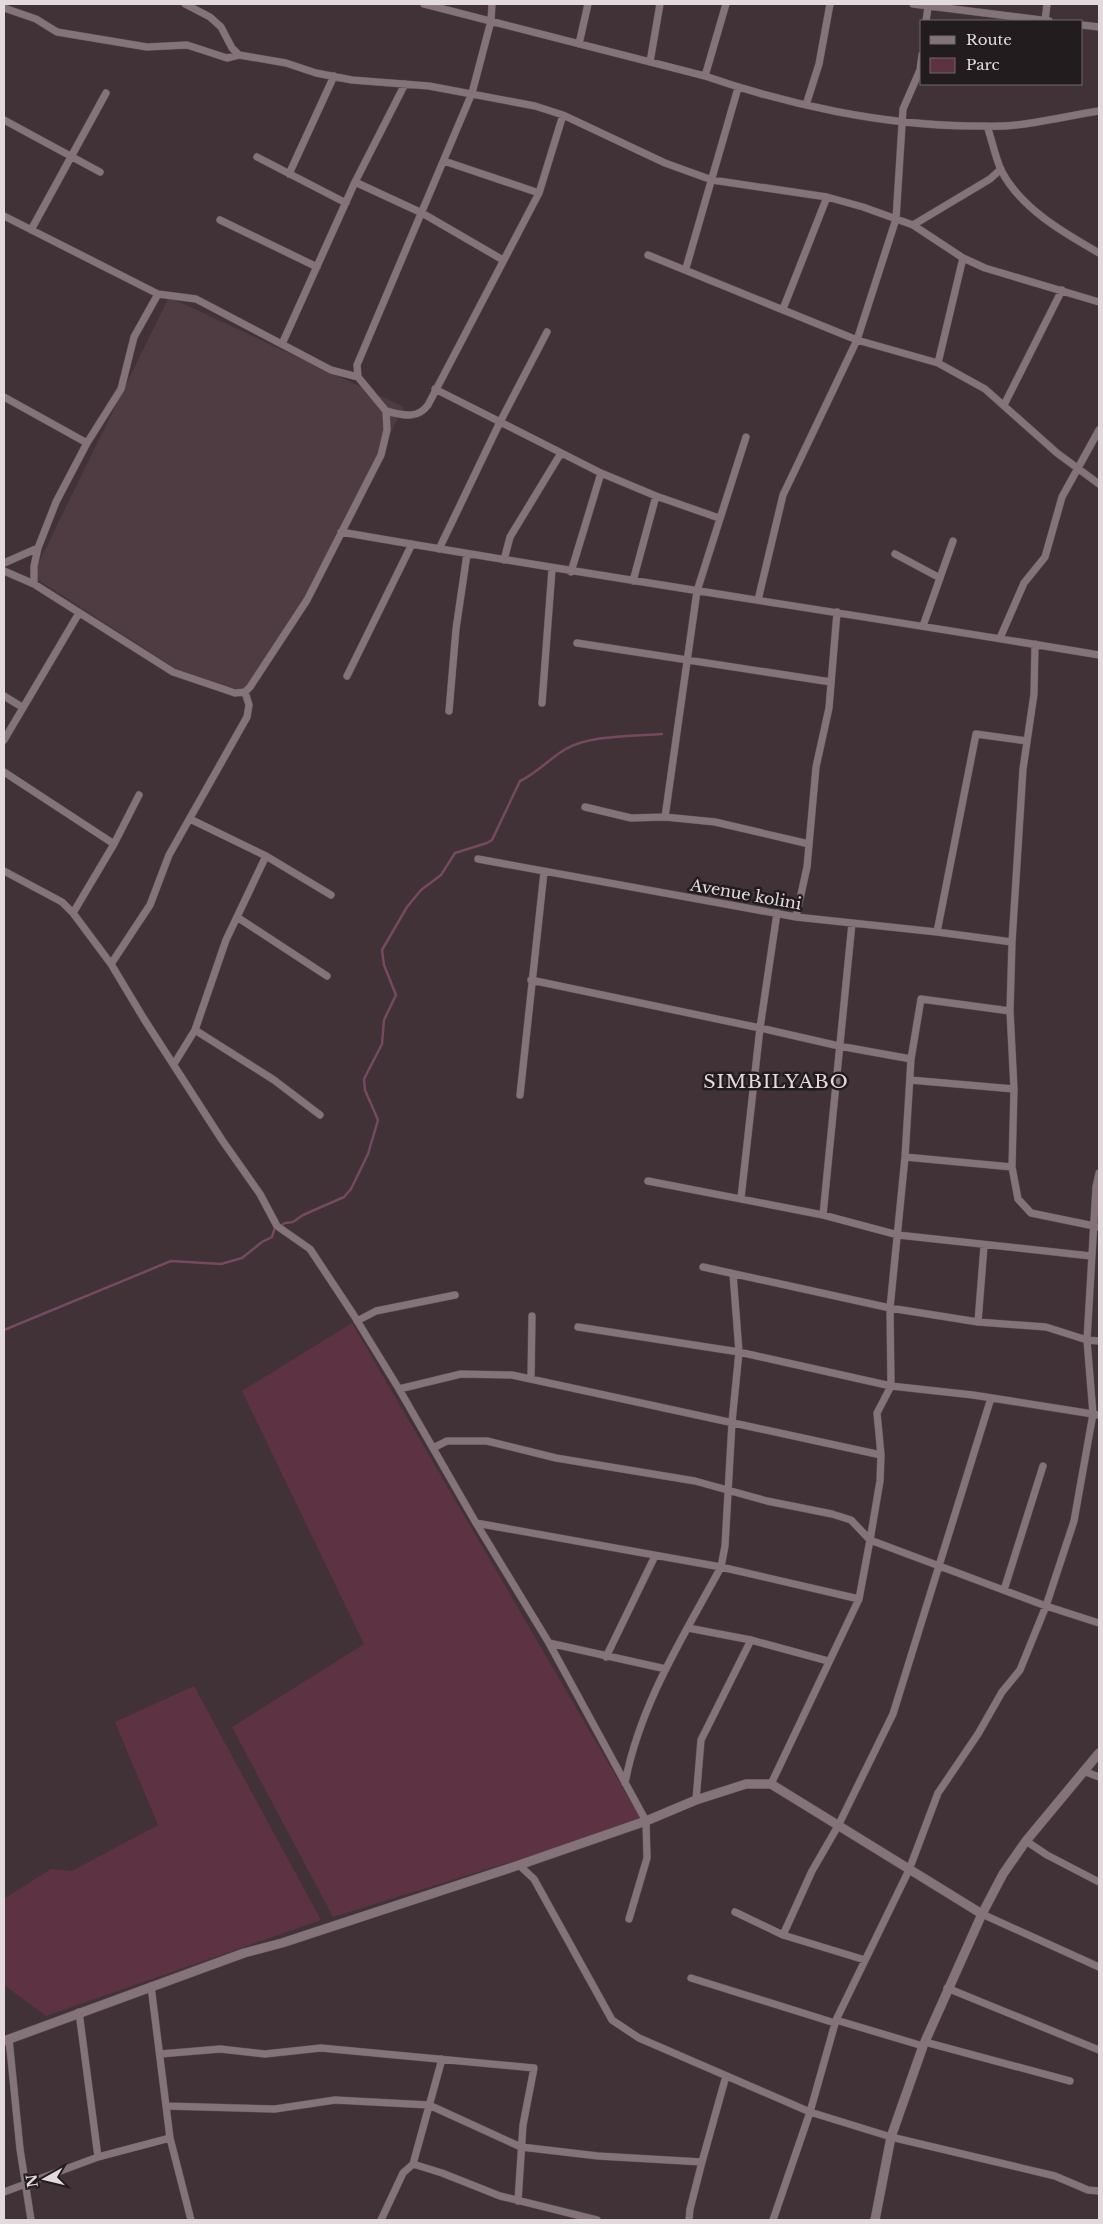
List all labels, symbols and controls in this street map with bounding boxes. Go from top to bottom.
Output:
legend [920,20,1083,85]
text: Route [966,30,1012,49]
text: Parc [966,55,999,74]
street label: Avenue kolini [688,874,804,914]
district label: SIMBILYABO [703,1070,849,1093]
north arrow [20,2154,70,2204]
text: N [22,2173,42,2189]

